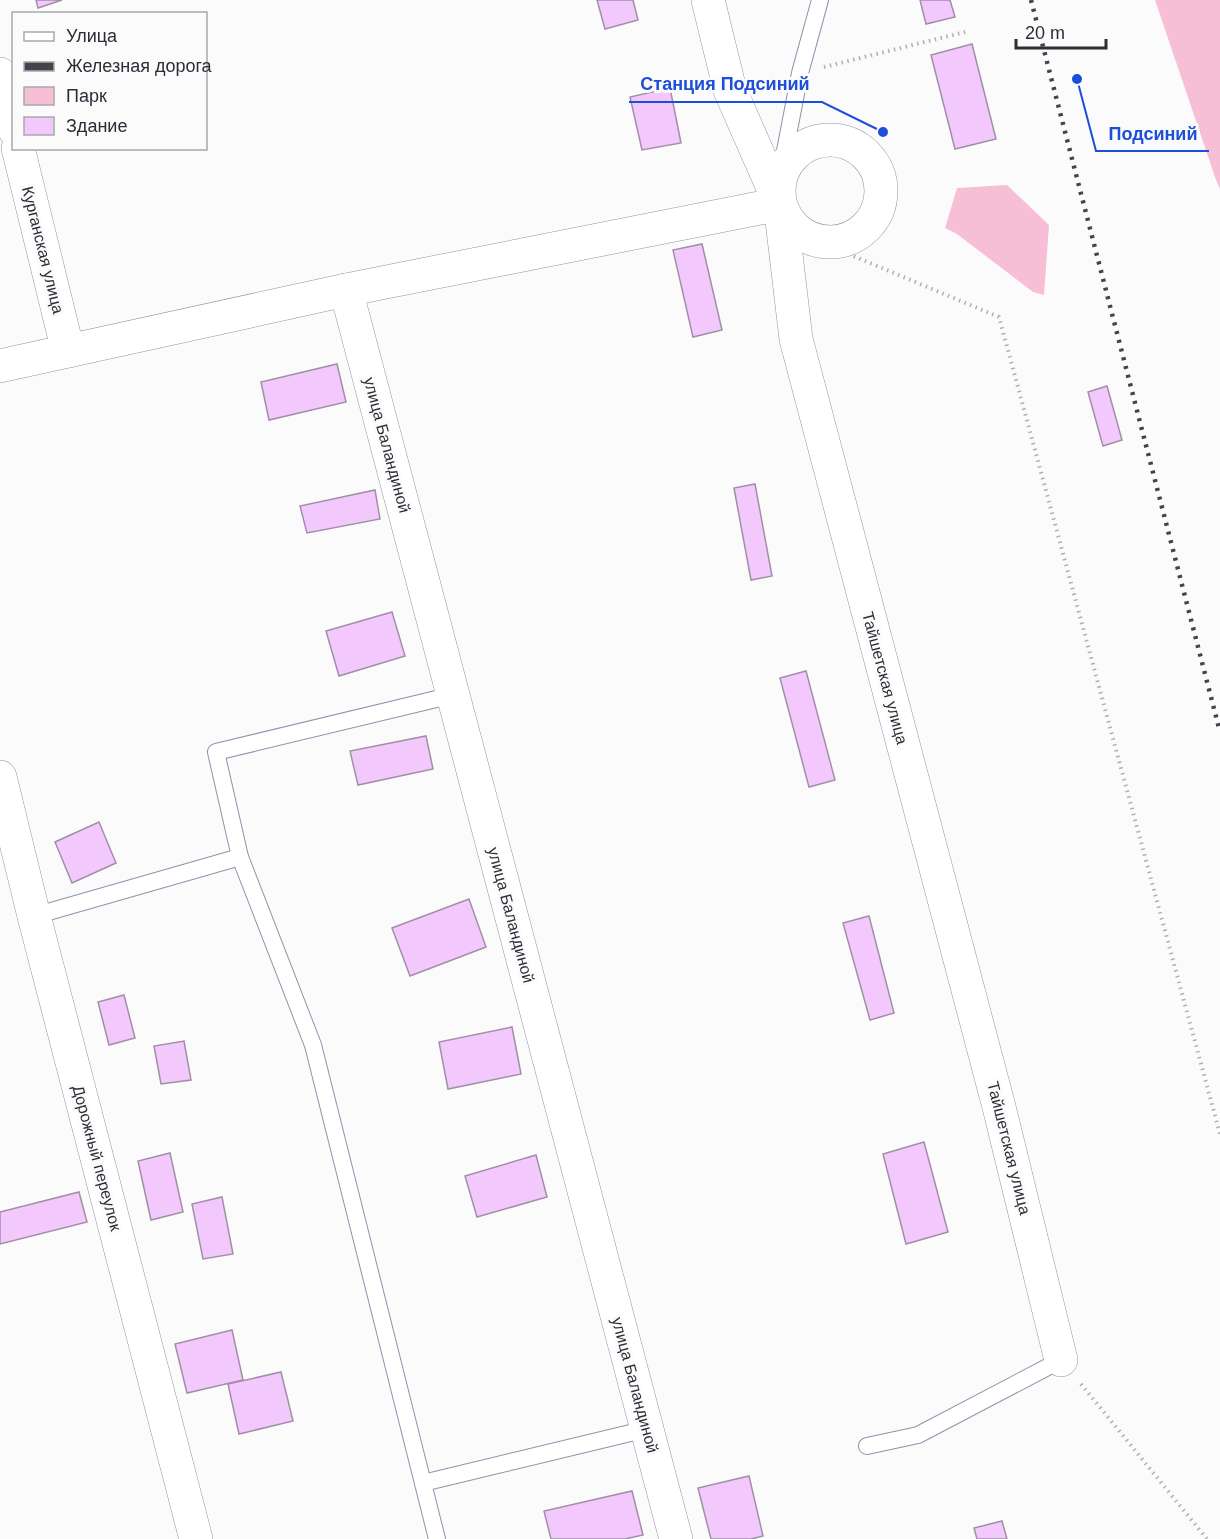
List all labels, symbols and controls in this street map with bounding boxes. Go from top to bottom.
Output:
legend [12,12,207,150]
scale bar [1016,12,1106,50]
text: 20 m [1025,23,1065,43]
text: Улица [66,26,118,46]
text: Железная дорога [66,56,213,76]
callout: Станция Подсиний [629,66,822,102]
text: Станция Подсиний [640,74,810,94]
text: Парк [66,86,107,106]
callout: Подсиний [1096,115,1209,151]
text: Здание [66,116,127,136]
text: Подсиний [1109,124,1197,144]
street label: Курганская улица [19,185,67,316]
street label: улица Баландиной [361,375,413,515]
street label: Тайшетская улица [859,610,911,746]
street label: улица Баландиной [485,845,537,985]
street label: Тайшетская улица [984,1080,1034,1216]
street label: Дорожный переулок [69,1083,125,1234]
street label: улица Баландиной [609,1315,661,1455]

